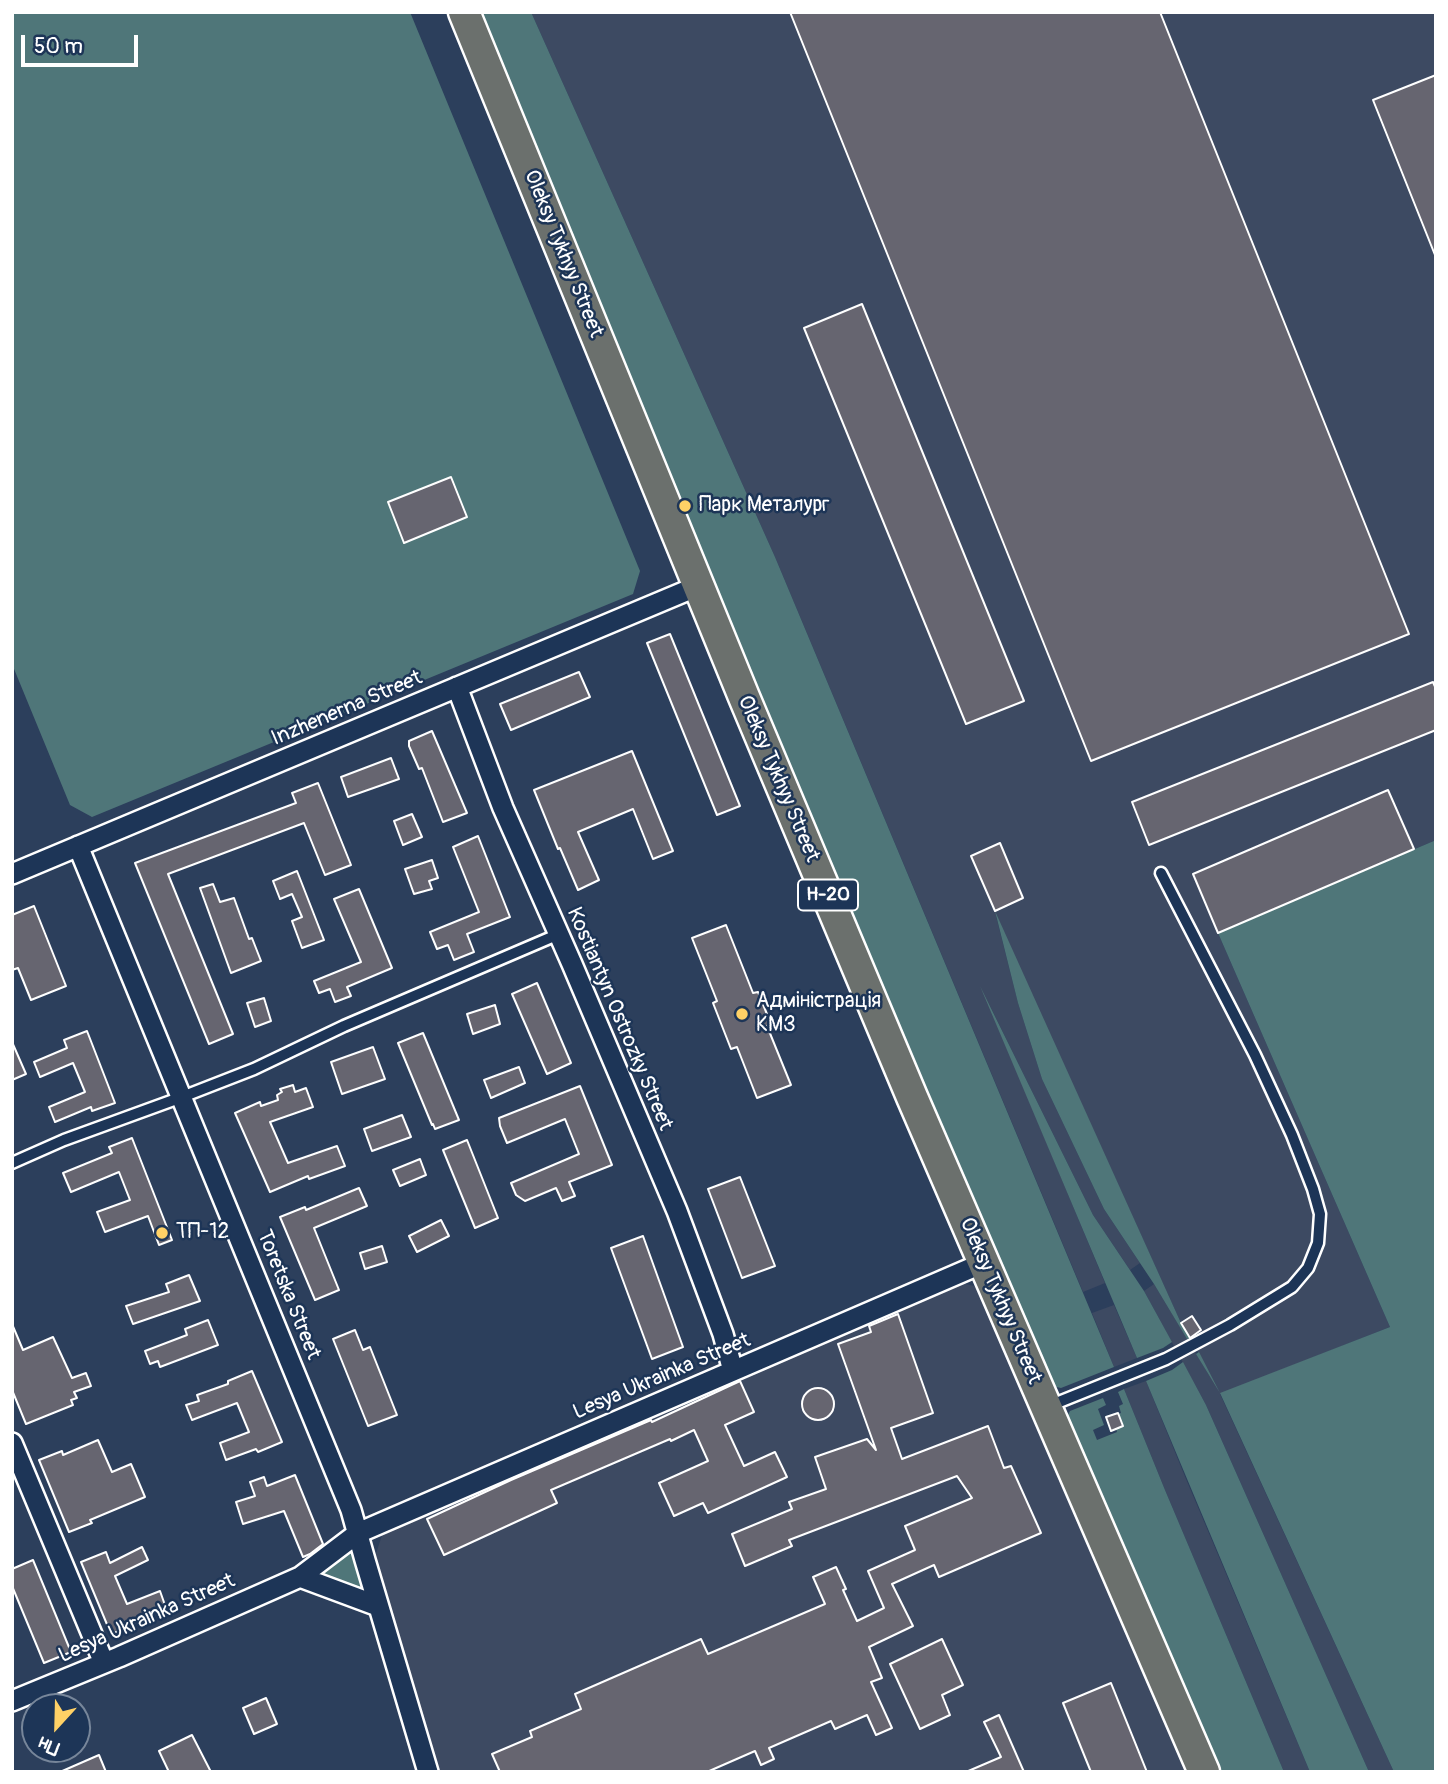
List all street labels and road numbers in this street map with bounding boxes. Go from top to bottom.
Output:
street label: Oleksy Tykhyy Street [518,167,608,341]
street label: Inzhenerna Street [268,666,426,752]
street label: Oleksy Tykhyy Street [732,692,824,866]
road number: Н-20 [798,880,858,911]
street label: Kostiantyn Ostrozky Street [561,904,677,1134]
street label: Oleksy Tykhyy Street [954,1214,1046,1388]
street label: Toretska Street [251,1227,325,1363]
street label: Lesya Ukrainka Street [570,1328,754,1426]
street label: Lesya Ukrainka Street [55,1569,239,1669]

